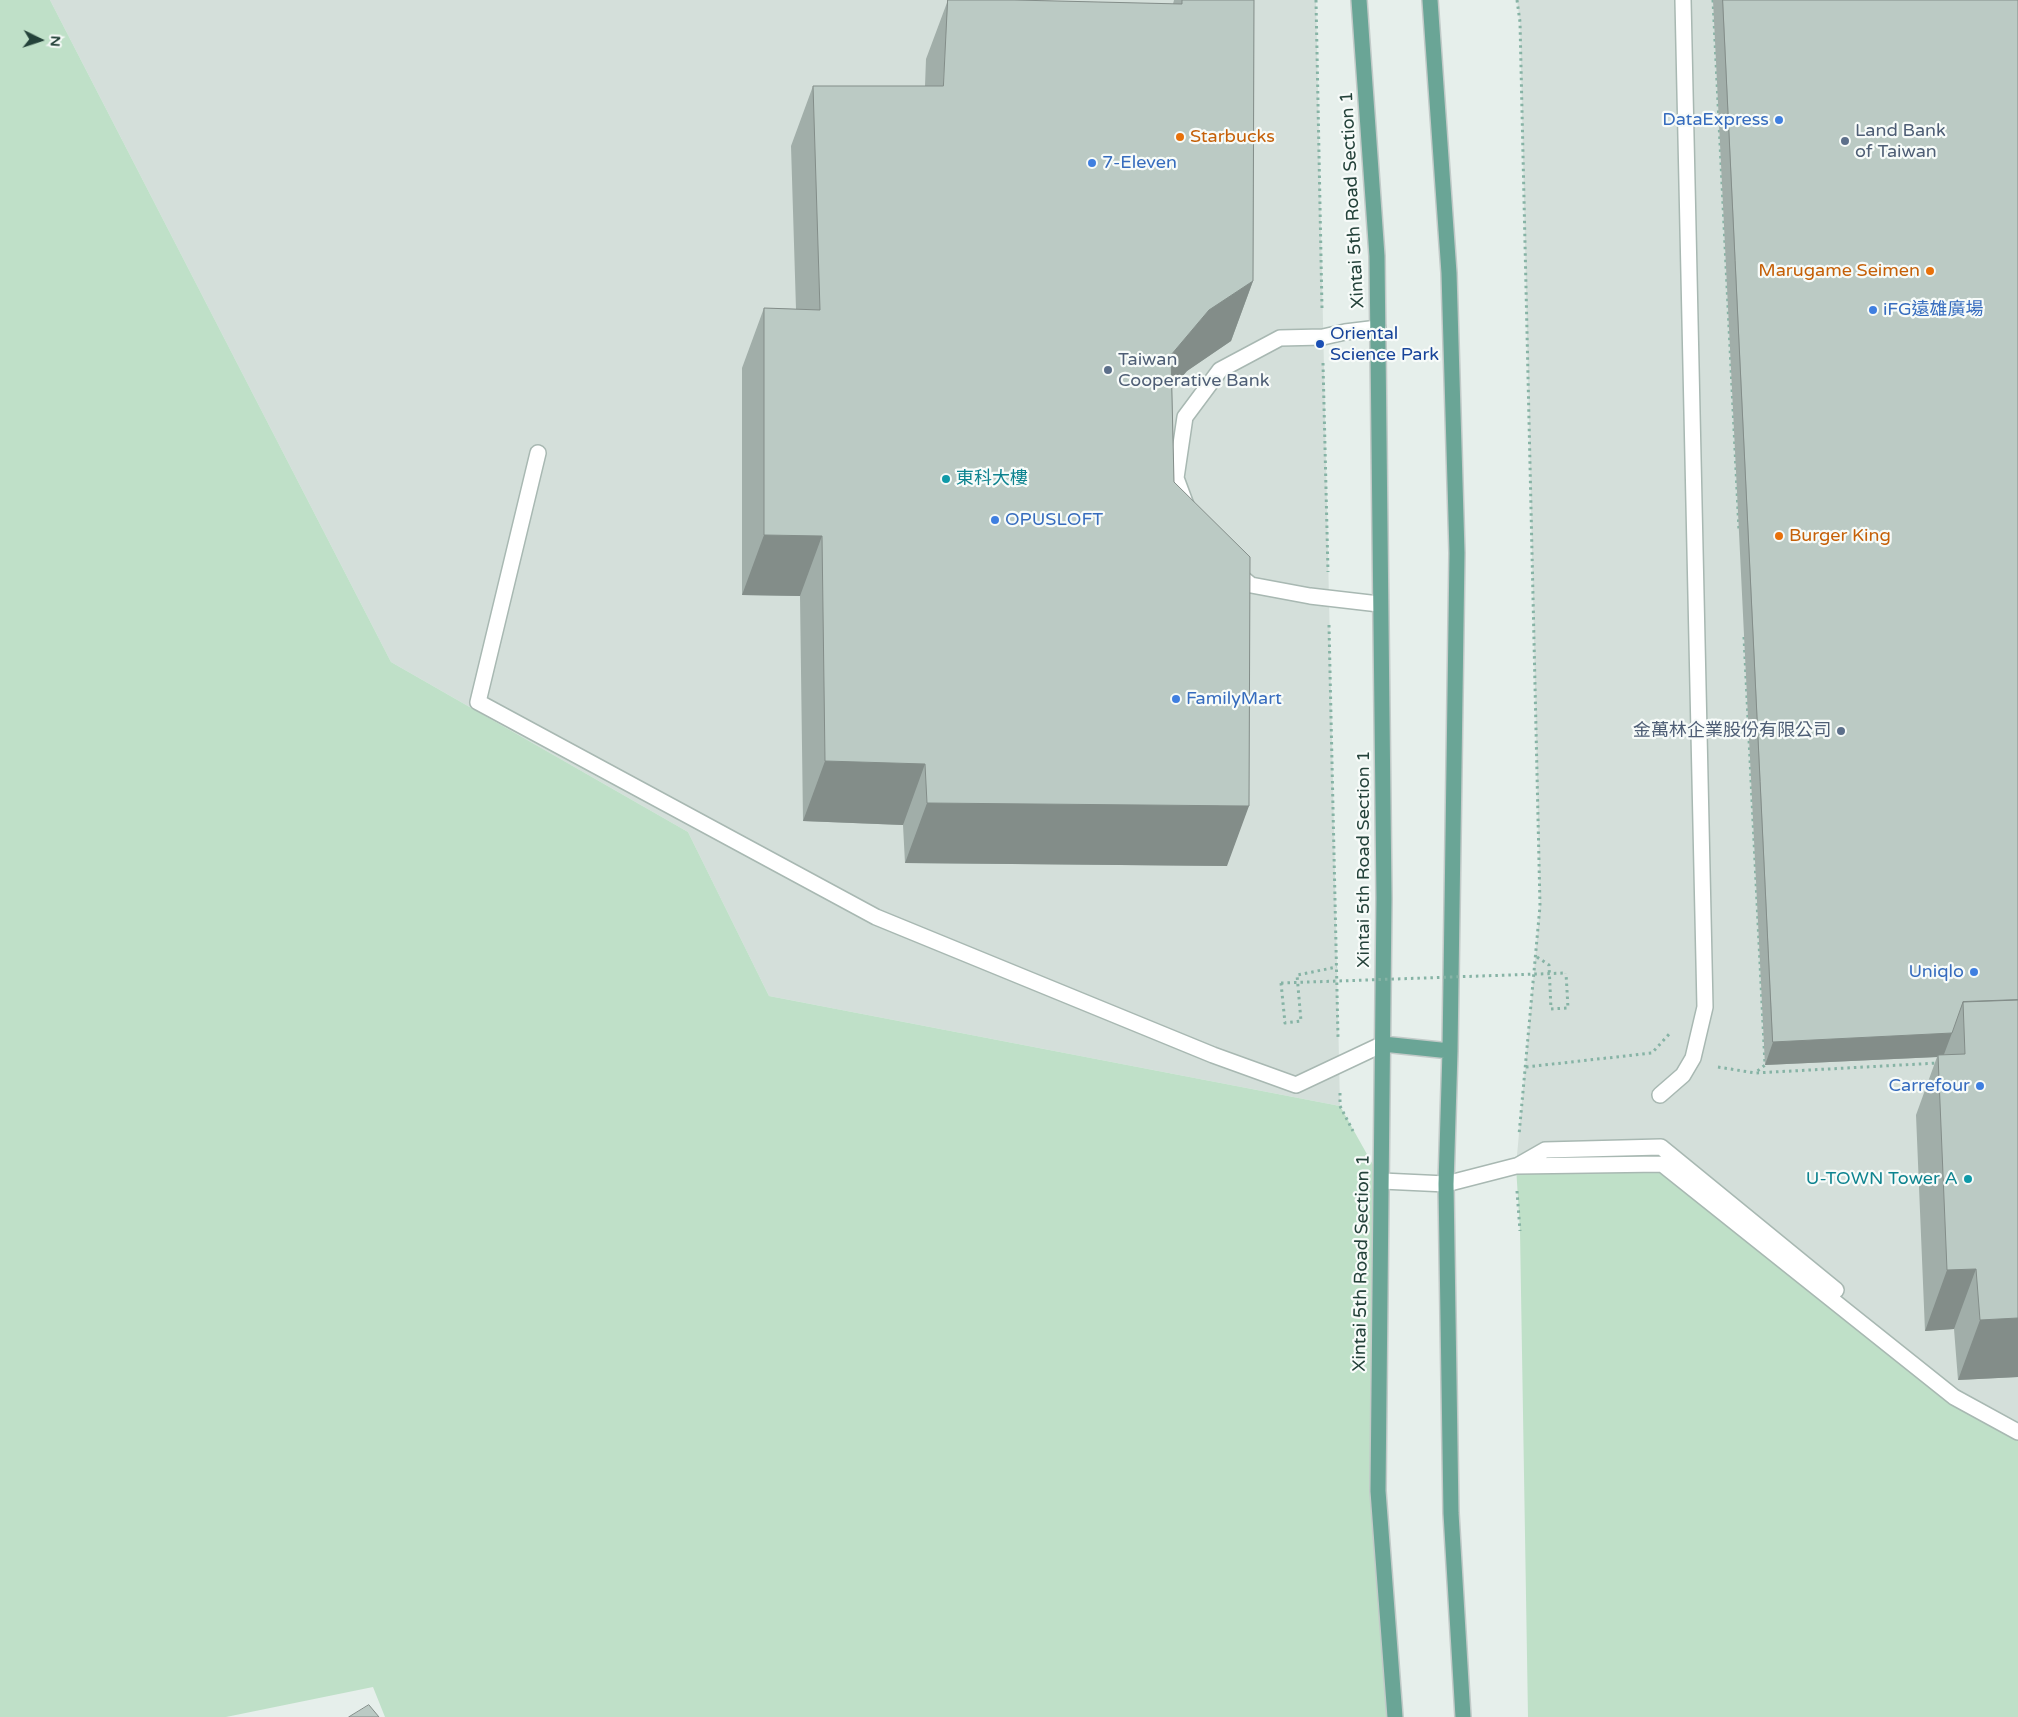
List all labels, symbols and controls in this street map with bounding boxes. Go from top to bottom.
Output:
north arrow [15,15,65,65]
text: N [47,35,64,47]
street label: Xintai 5th Road Section 1 [1337,91,1369,309]
place label: DataExpress [1662,109,1769,131]
marker: DataExpress [1773,114,1785,126]
place label: Land Bank of Taiwan [1855,120,1946,162]
place label: Starbucks [1190,126,1275,148]
marker: Starbucks [1174,131,1186,143]
marker: Land Bank of Taiwan [1839,135,1851,147]
place label: 7-Eleven [1102,152,1177,174]
marker: 7-Eleven [1086,157,1098,169]
place label: Marugame Seimen [1758,260,1920,282]
marker: Marugame Seimen [1924,265,1936,277]
place label: iFG遠雄廣場 [1883,299,1984,321]
marker: iFG遠雄廣場 [1867,304,1879,316]
place label: Oriental Science Park [1330,323,1439,366]
marker: Oriental Science Park [1314,338,1326,350]
place label: Taiwan Cooperative Bank [1118,349,1269,392]
marker: Taiwan Cooperative Bank [1102,364,1114,376]
place label: 東科大樓 [956,468,1028,490]
marker: 東科大樓 [940,473,952,485]
place label: OPUSLOFT [1005,509,1103,531]
marker: OPUSLOFT [989,514,1001,526]
place label: Burger King [1789,525,1891,547]
marker: Burger King [1773,530,1785,542]
place label: FamilyMart [1186,688,1282,710]
marker: FamilyMart [1170,693,1182,705]
place label: 金萬林企業股份有限公司 [1633,720,1831,742]
marker: 金萬林企業股份有限公司 [1835,725,1847,737]
street label: Xintai 5th Road Section 1 [1353,750,1375,968]
place label: Uniqlo [1908,961,1964,983]
marker: Uniqlo [1968,966,1980,978]
place label: Carrefour [1889,1075,1970,1097]
marker: Carrefour [1974,1080,1986,1092]
street label: Xintai 5th Road Section 1 [1349,1154,1375,1372]
place label: U-TOWN Tower A [1806,1168,1958,1190]
marker: U-TOWN Tower A [1962,1173,1974,1185]

